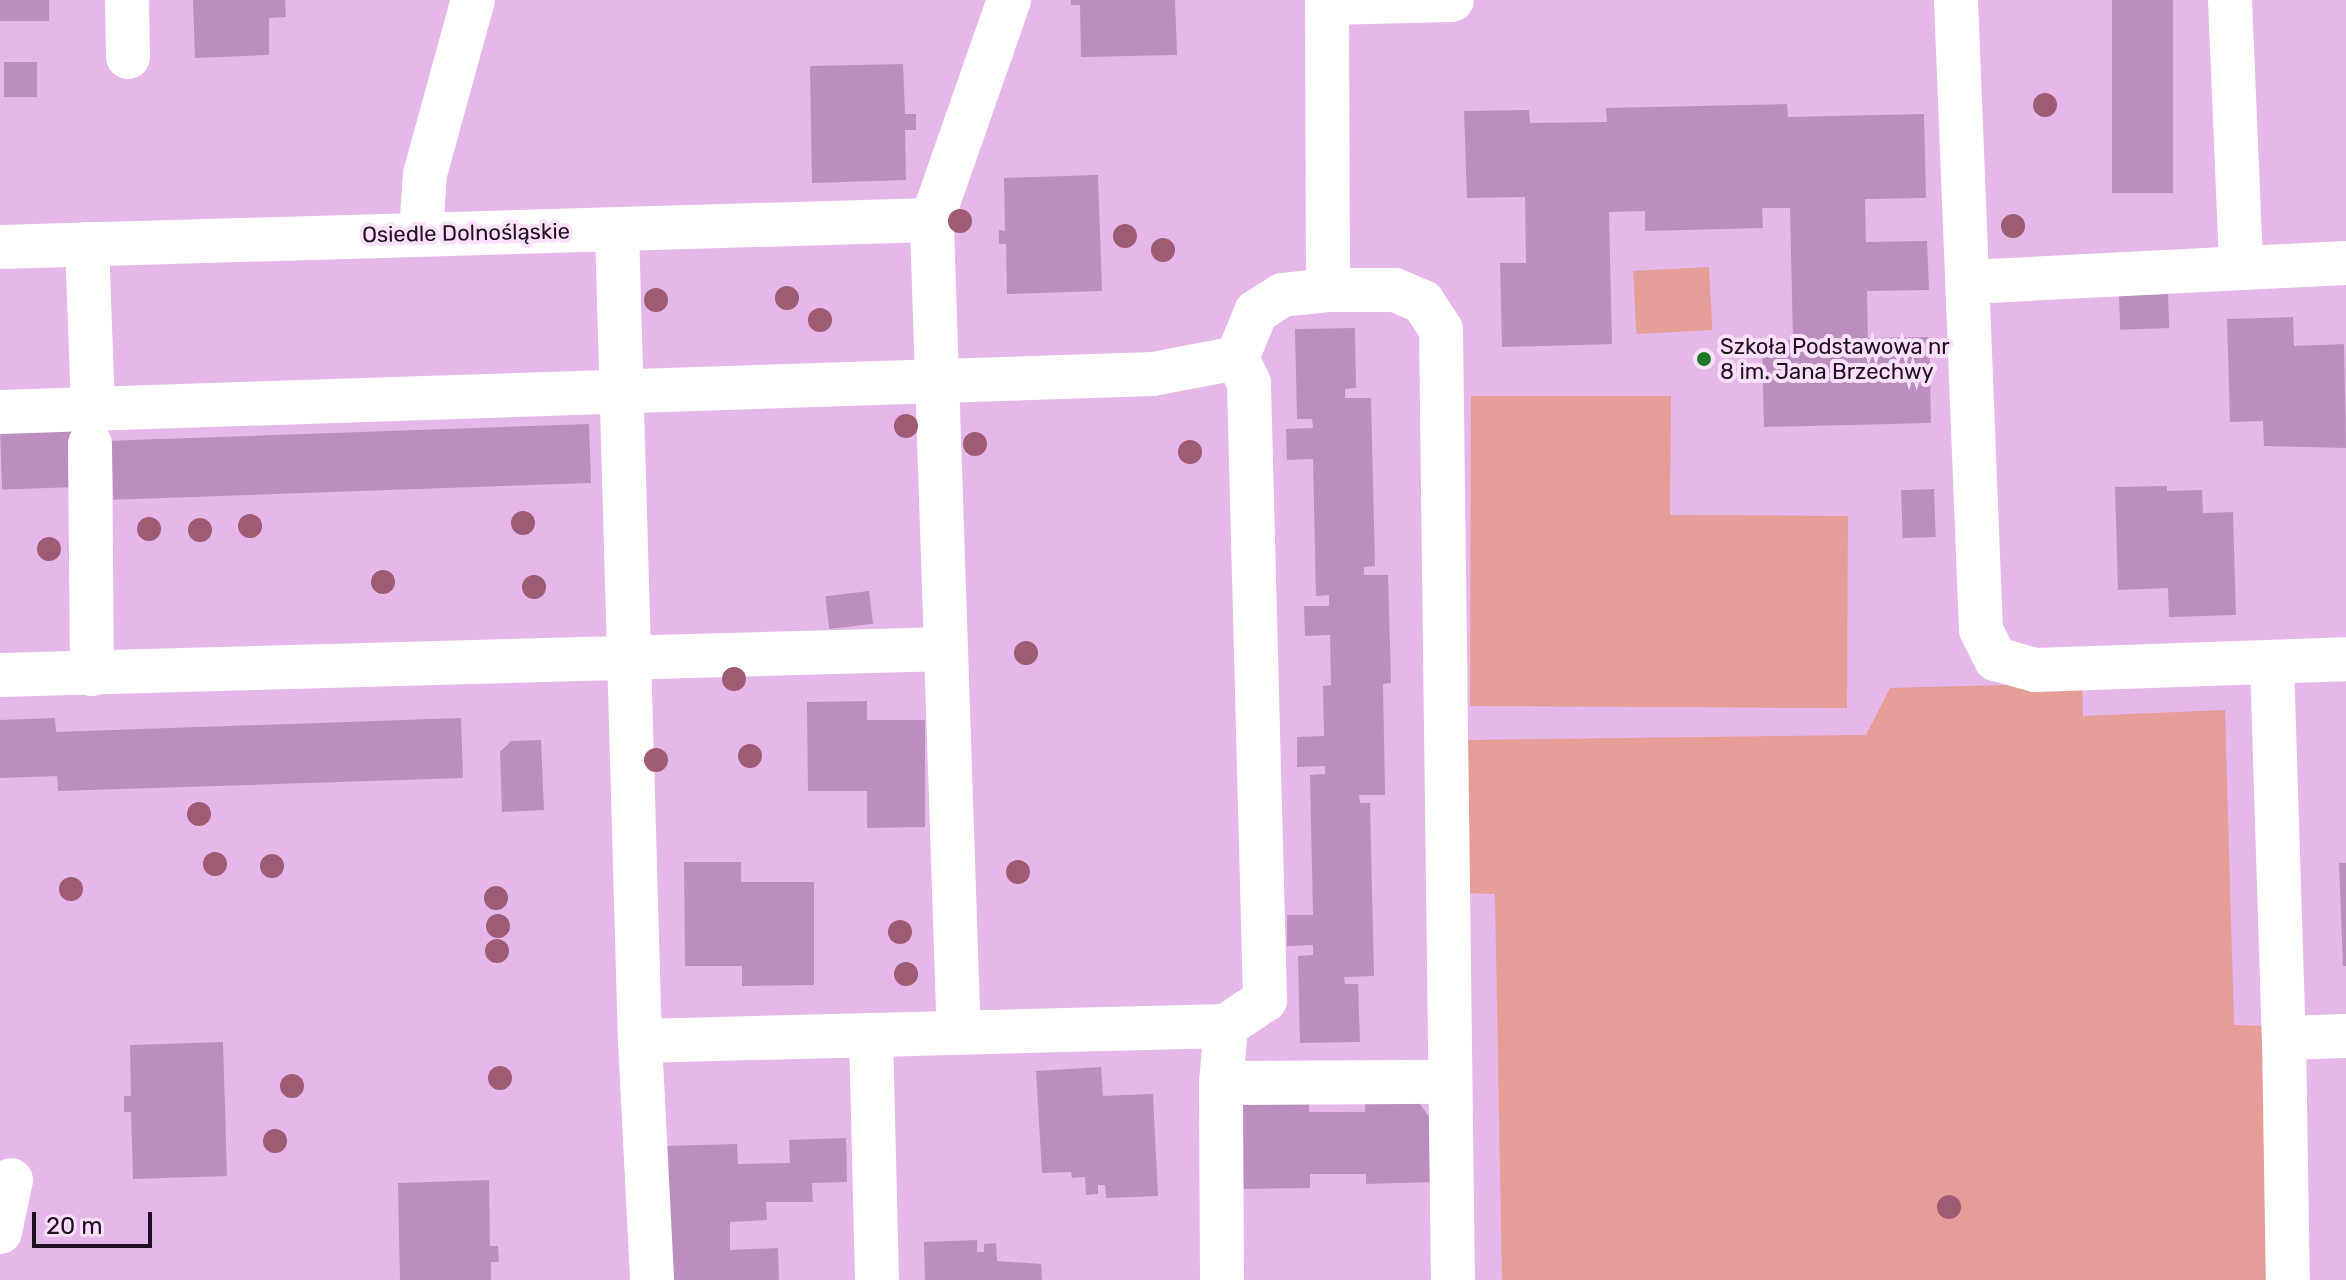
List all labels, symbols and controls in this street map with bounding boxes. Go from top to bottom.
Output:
street label: Osiedle Dolnośląskie [362,218,570,248]
place label: Szkoła Podstawowa nr 8 im. Jana Brzechwy [1720,333,1950,384]
marker: Szkoła Podstawowa nr 8 im. Jana Brzechwy [1695,350,1713,368]
scale bar [36,1196,156,1246]
text: 20 m [46,1212,103,1240]

